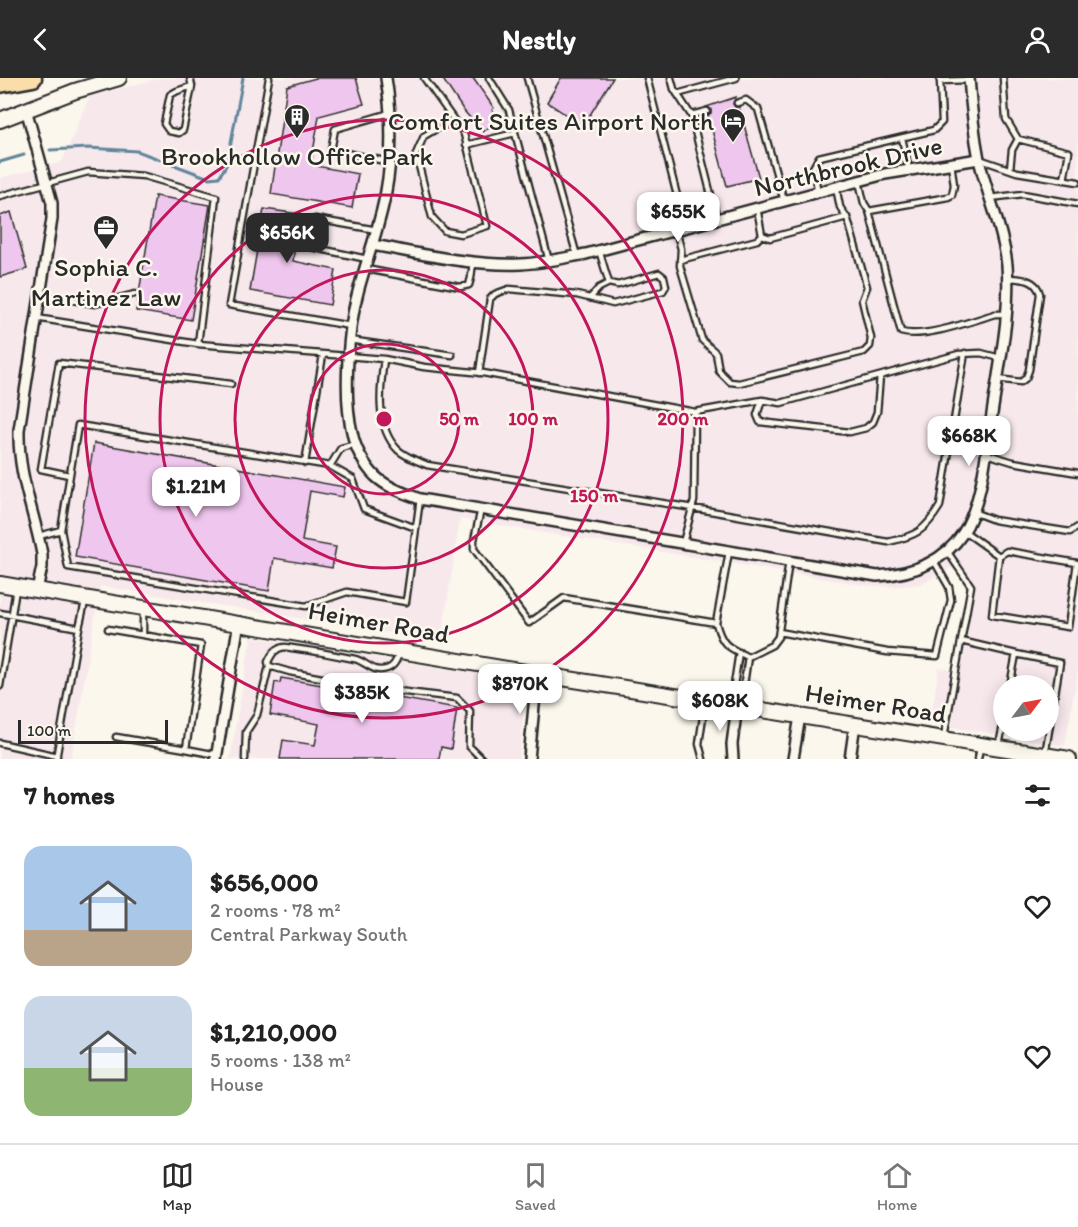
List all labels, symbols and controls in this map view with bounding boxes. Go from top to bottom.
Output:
icon: back [24,23,57,56]
text: Nestly [502,23,576,56]
icon: person [1021,23,1054,56]
building icon: Brookhollow Office Park [282,102,312,140]
place label: Comfort Suites Airport North [388,105,714,137]
hotel icon: Comfort Suites Airport North [718,106,748,144]
street label: Northbrook Drive [751,129,945,203]
place label: Brookhollow Office Park [161,140,434,172]
pin: $655K [636,192,720,243]
text: $655K [651,199,705,223]
office icon: Sophia C. Martinez Law [91,213,121,251]
pin: $656K [245,213,329,264]
text: $656K [260,220,314,244]
place label: Sophia C. Martinez Law [31,251,181,313]
text: 50 m [439,408,480,430]
text: 100 m [508,408,559,430]
text: 200 m [658,408,709,430]
centre of rings [374,409,394,429]
pin: $668K [927,416,1011,467]
text: $668K [941,423,997,447]
pin: $1.21M [147,467,245,518]
text: $1.21M [166,474,226,498]
text: 150 m [570,485,619,507]
street label: Heimer Road [306,594,452,650]
pin: $870K [478,664,562,715]
text: $870K [492,671,548,695]
pin: $385K [320,673,404,724]
north arrow [993,675,1059,741]
map controls [993,675,1059,741]
street label: Heimer Road [803,676,949,730]
text: $385K [334,680,390,704]
pin: $608K [678,681,762,732]
text: $608K [692,688,748,712]
scale bar [18,717,168,744]
text: 100 m [27,721,71,740]
text: 7 homes [24,779,115,811]
icon: filters [1021,779,1054,812]
text: $656,000 [210,866,319,898]
icon: home [72,870,144,942]
icon: heart [1021,890,1054,923]
text: 2 rooms · 78 m² [210,898,341,922]
text: Central Parkway South [210,922,407,946]
text: $1,210,000 [210,1016,337,1048]
icon: home [72,1020,144,1092]
icon: heart [1021,1040,1054,1073]
text: 5 rooms · 138 m² [210,1048,351,1072]
text: House [210,1072,264,1096]
tab: Map [161,1159,194,1214]
tab: Saved [515,1159,556,1214]
tab: Home [877,1159,917,1214]

